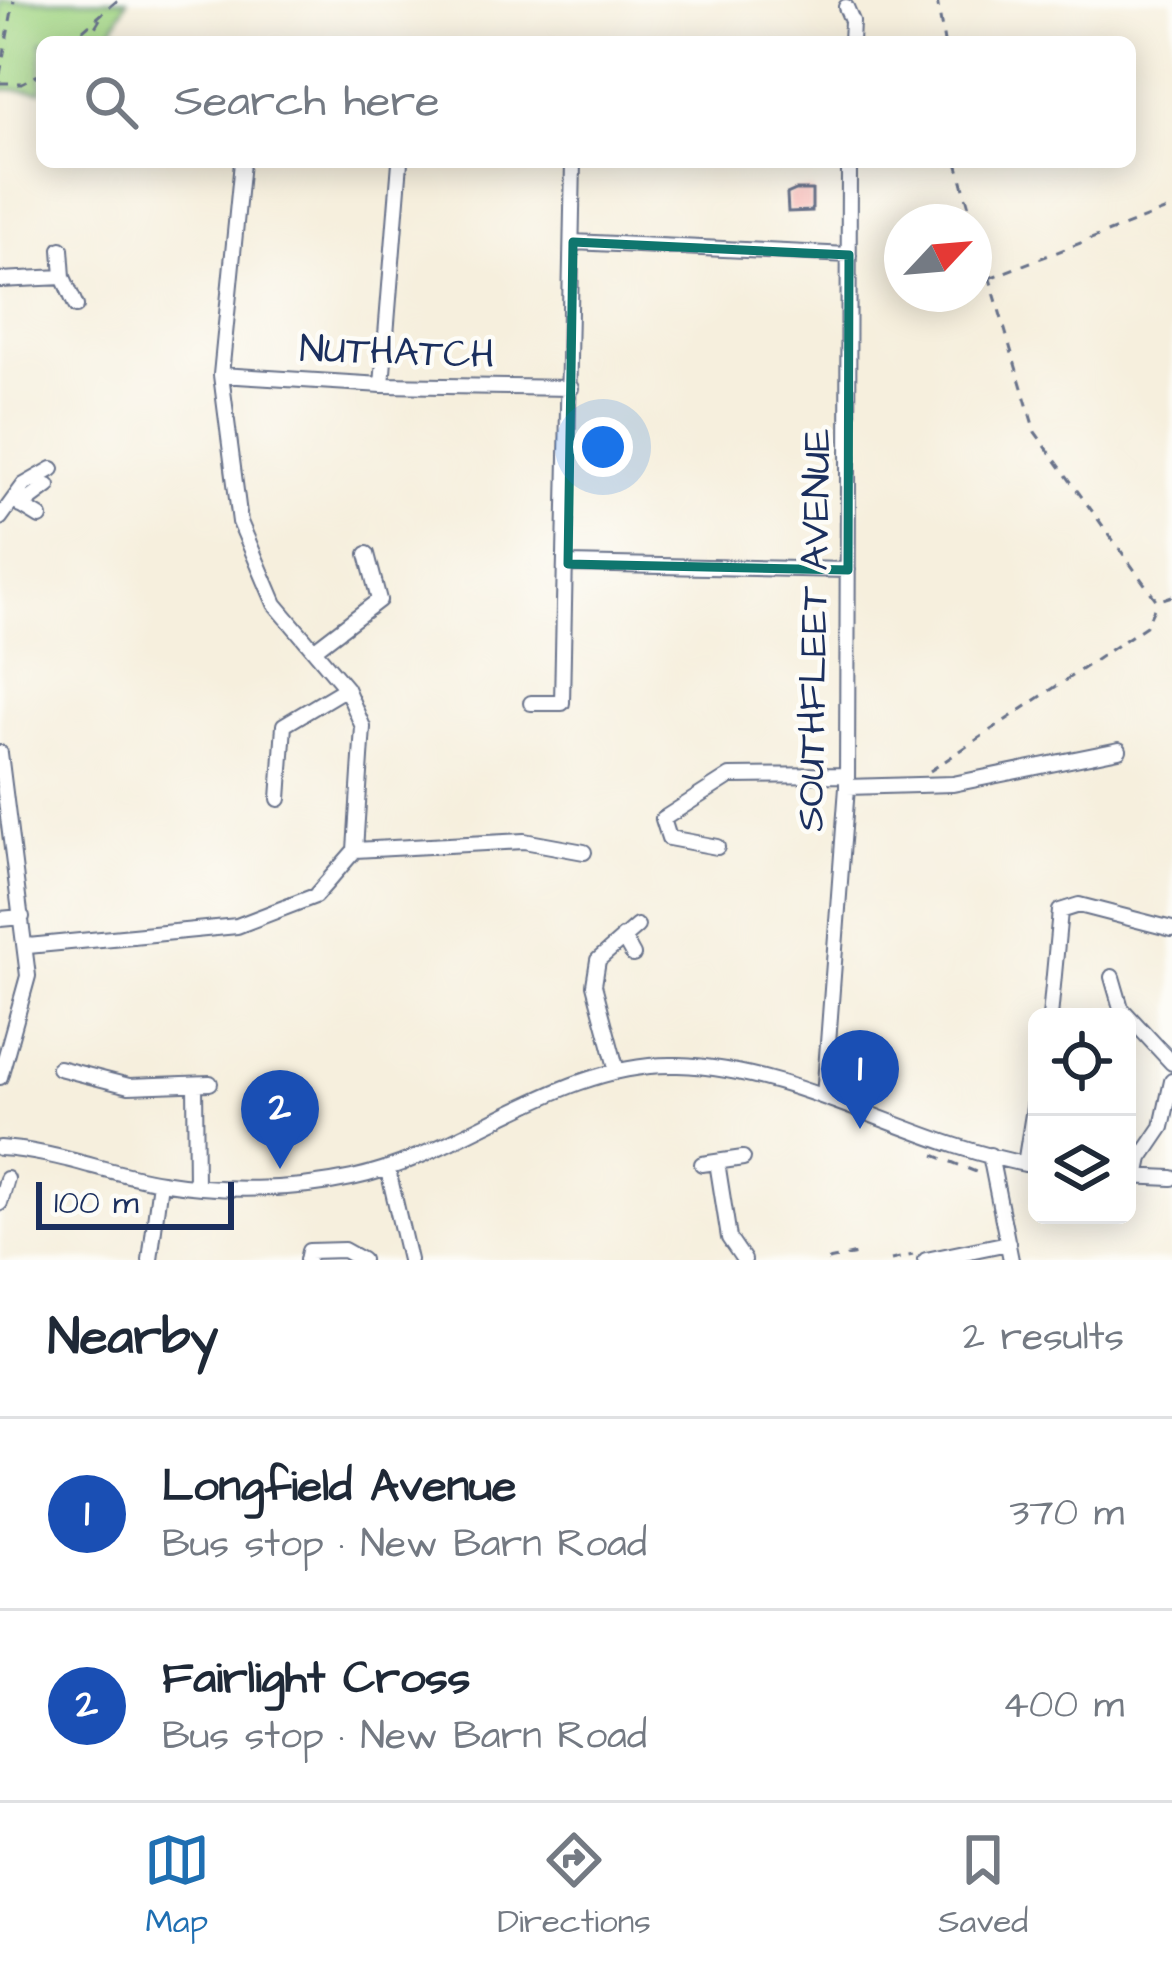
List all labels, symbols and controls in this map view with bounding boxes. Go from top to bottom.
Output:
search box [36,36,1136,168]
icon: search [78,69,144,135]
text: Search here [174,71,440,133]
north arrow [884,204,992,312]
street label: NUTHATCH [299,323,495,383]
your location [573,417,633,477]
street label: SOUTHFLEET AVENUE [784,428,846,832]
map controls [1028,1008,1136,1224]
button: locate [1028,1008,1136,1116]
pin: 1 [821,1030,899,1129]
pin: 2 [241,1070,319,1169]
button: layers [1028,1116,1136,1224]
scale bar [36,1176,234,1229]
text: 100 m [54,1180,139,1226]
text: Nearby [48,1303,218,1374]
text: 2 results [963,1311,1124,1365]
text: Longfield Avenue [162,1456,516,1518]
text: 1 [85,1487,90,1541]
text: 370 m [1010,1487,1124,1541]
text: Bus stop · New Barn Road [162,1518,647,1572]
text: Fairlight Cross [162,1648,470,1710]
text: 2 [76,1679,98,1733]
text: 400 m [1002,1679,1124,1733]
text: Bus stop · New Barn Road [162,1710,647,1764]
tab: Map [144,1827,210,1945]
tab: Directions [497,1827,651,1945]
tab: Saved [938,1827,1028,1945]

